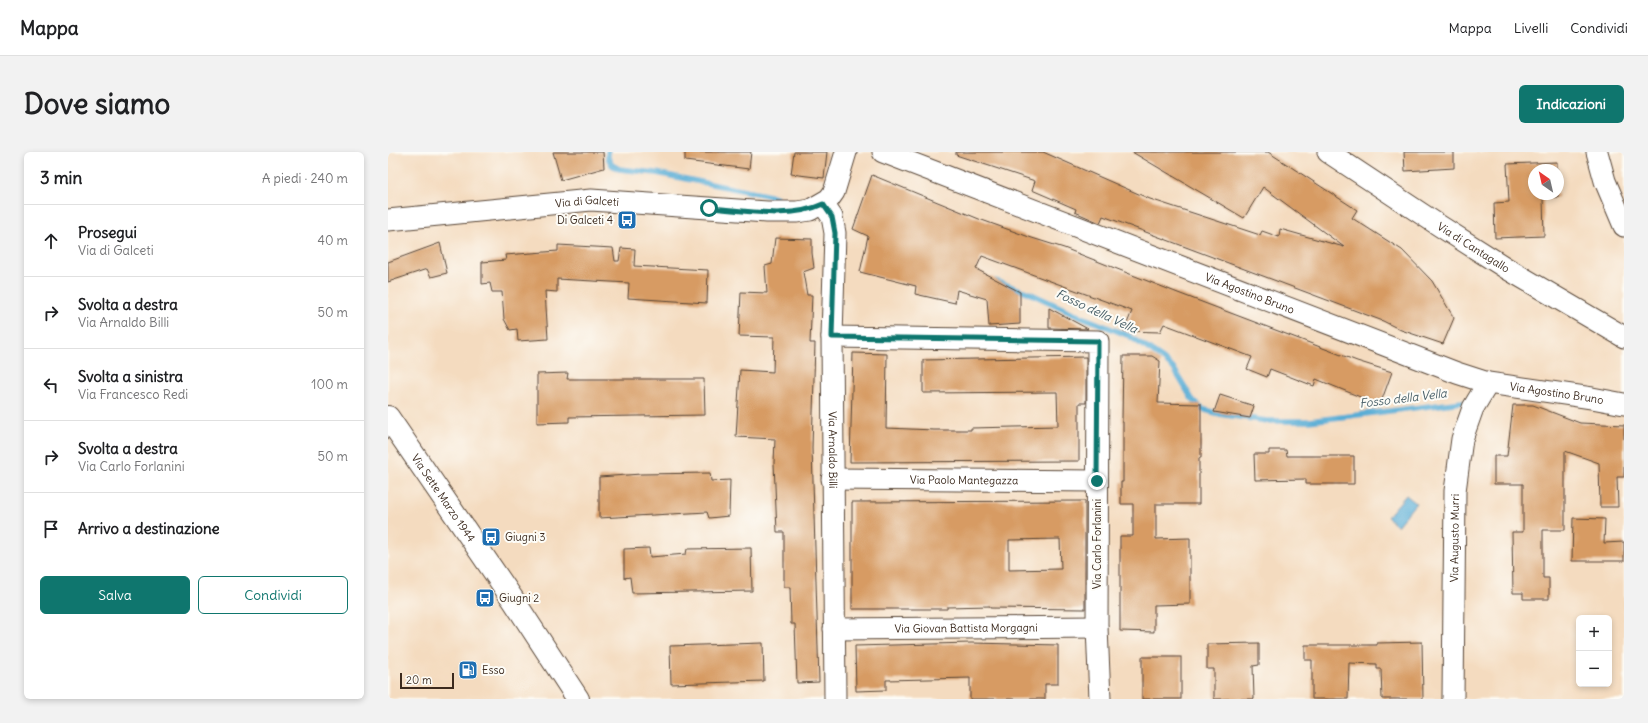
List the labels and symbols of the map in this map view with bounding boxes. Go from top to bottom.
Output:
north arrow [1528,164,1564,200]
street label: Via di Galceti [554,193,619,210]
route start [700,199,718,217]
bus stop icon: Di Galceti 4 [616,209,638,231]
place label: Di Galceti 4 [557,213,613,227]
street label: Via di Cantagallo [1435,219,1512,276]
street label: Via Agostino Bruno [1203,270,1296,317]
water label: Fosso della Vella [1054,286,1141,337]
street label: Via Agostino Bruno [1509,379,1605,407]
water label: Fosso della Vella [1359,385,1449,411]
street label: Via Arnaldo Billi [826,411,840,489]
street label: Via Sette Marzo 1944 [408,451,478,544]
route end [1088,472,1106,490]
street label: Via Paolo Mantegazza [910,473,1018,487]
street label: Via Augusto Murri [1447,494,1462,582]
street label: Via Carlo Forlanini [1090,499,1104,589]
bus stop icon: Giugni 3 [480,526,502,548]
place label: Giugni 3 [505,530,546,544]
bus stop icon: Giugni 2 [474,587,496,609]
place label: Giugni 2 [499,591,539,605]
street label: Via Giovan Battista Morgagni [894,620,1038,636]
fuel station icon: Esso [457,659,479,681]
place label: Esso [482,663,505,677]
scale bar [400,671,454,690]

